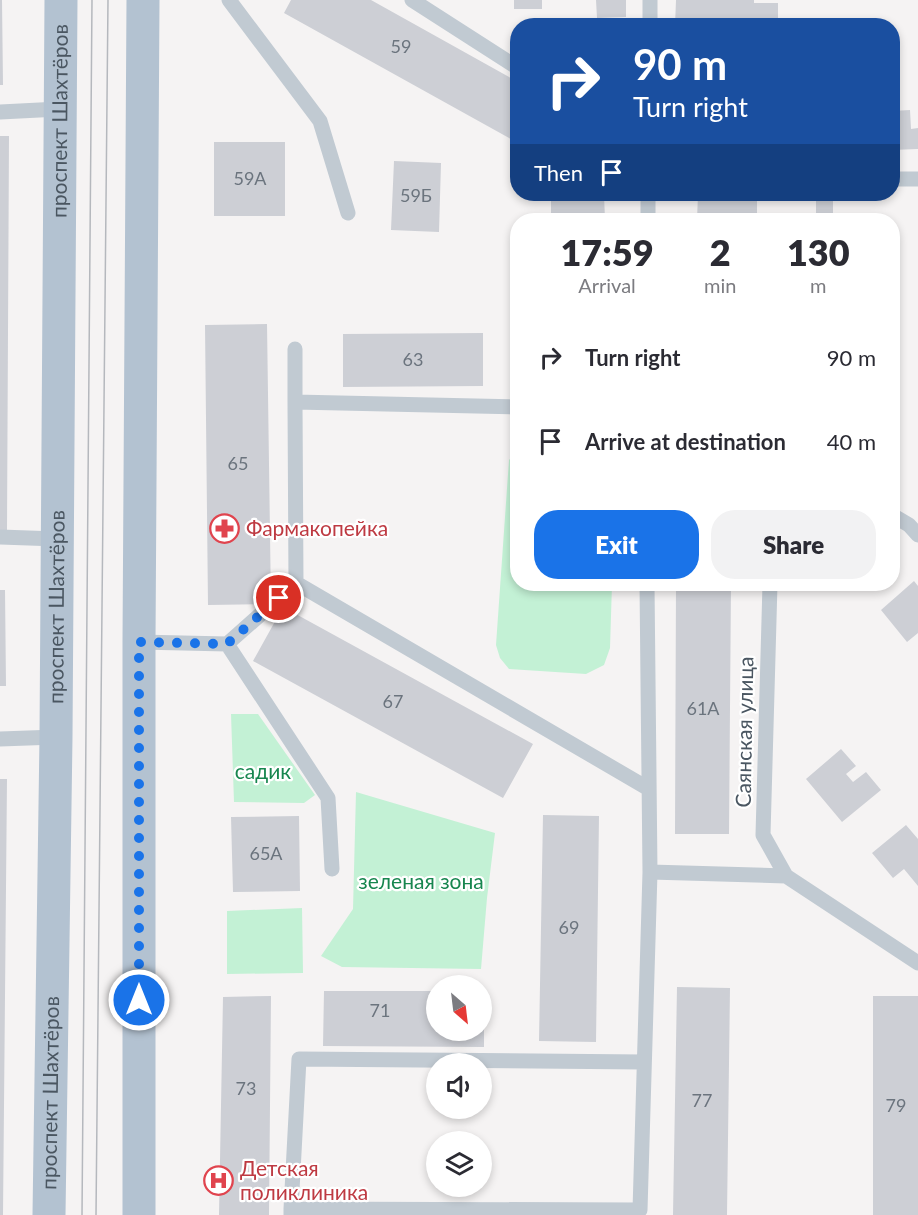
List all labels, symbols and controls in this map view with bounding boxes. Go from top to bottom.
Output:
street label: проспект Шахтёров [46,24,72,218]
house number: 59 [391,35,411,57]
text: 90 m [633,39,727,89]
icon: right [534,42,612,120]
text: Turn right [633,90,748,123]
icon: arrive [595,156,628,189]
text: Then [534,159,583,186]
house number: 59А [233,167,267,189]
house number: 59Б [400,184,432,206]
text: 17:59 [560,230,654,274]
text: 2 [710,230,731,274]
text: 130 [787,230,850,274]
text: Arrival [578,273,636,297]
text: min [704,273,736,297]
text: m [810,273,826,297]
icon: right [534,341,567,374]
text: Turn right [585,344,680,371]
text: 90 m [827,344,876,371]
house number: 63 [403,348,423,370]
icon: arrive [534,425,567,458]
text: Arrive at destination [585,428,786,455]
text: 40 m [827,428,876,455]
house number: 65 [228,452,248,474]
street label: проспект Шахтёров [42,510,69,704]
button: Exit [534,510,699,579]
button: Share [711,510,876,579]
pharmacy icon: Фармакопейка [209,513,241,545]
place label: Фармакопейка [246,515,388,540]
pin [253,572,304,623]
icon: arrive [262,581,295,614]
street label: Саянская улица [730,656,757,808]
house number: 67 [383,690,403,712]
house number: 61А [686,697,720,719]
park label: садик [235,758,291,783]
house number: 65А [249,842,283,864]
park label: зеленая зона [358,868,484,893]
house number: 69 [559,916,579,938]
position arrow [107,968,171,1032]
north arrow [426,975,492,1041]
map controls [426,975,492,1197]
street label: проспект Шахтёров [35,996,63,1190]
house number: 71 [370,999,390,1021]
button: sound [426,1053,492,1119]
house number: 73 [236,1077,256,1099]
house number: 77 [692,1089,712,1111]
house number: 79 [886,1094,906,1116]
button: layers [426,1131,492,1197]
place label: Детская поликлиника [240,1155,368,1204]
hospital icon: Детская поликлиника [203,1165,235,1197]

